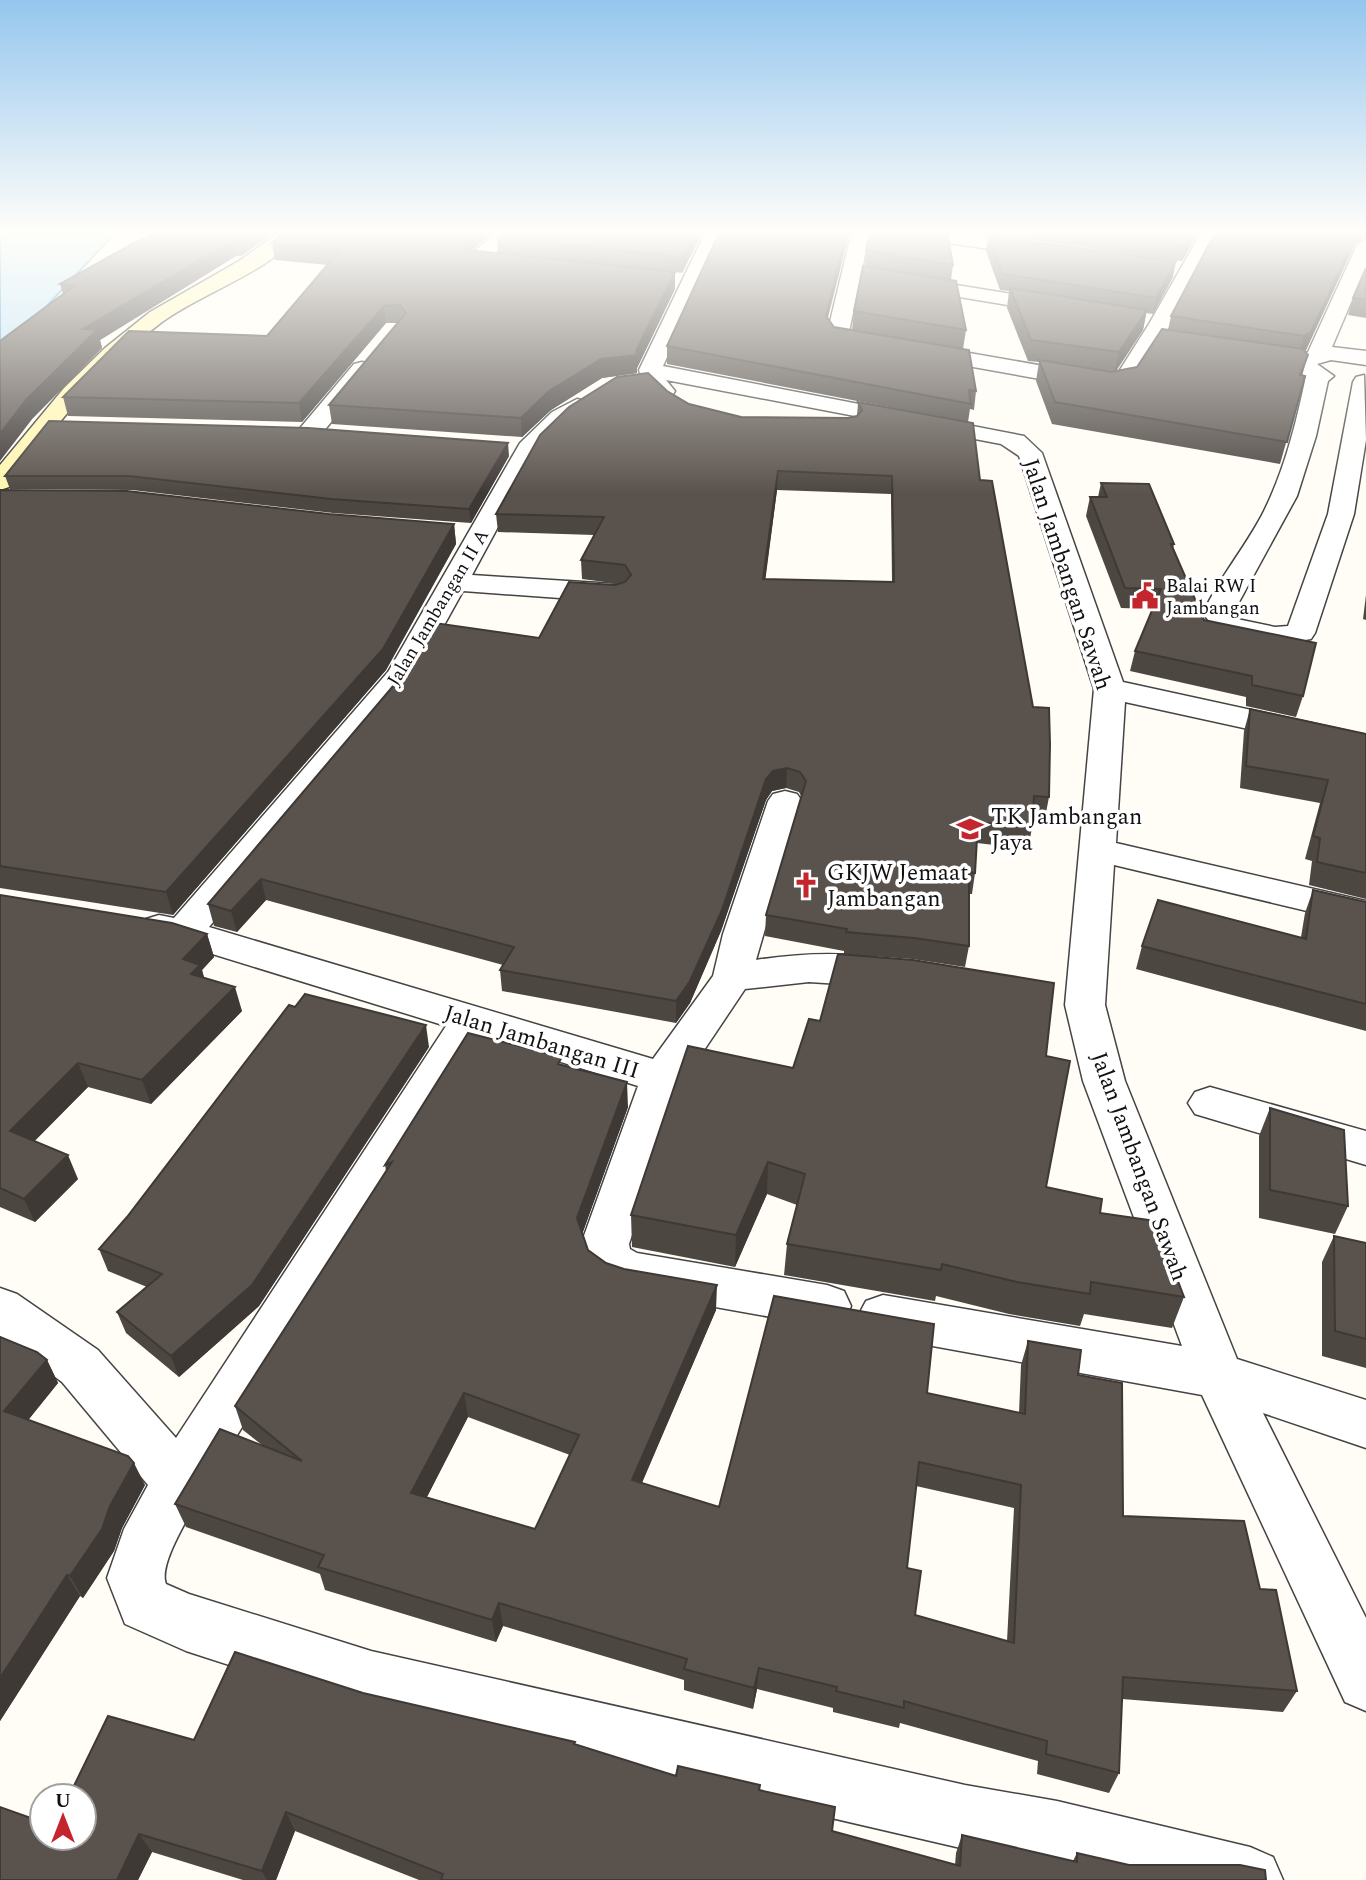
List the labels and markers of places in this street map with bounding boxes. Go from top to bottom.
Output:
place label: Balai RW I Jambangan [1166,572,1260,623]
public building icon: Balai RW I Jambangan [1130,581,1160,611]
place label: TK Jambangan Jaya [991,800,1142,861]
school or university icon: TK Jambangan Jaya [955,814,985,844]
place label: GKJW Jemaat Jambangan [827,856,968,917]
church icon: GKJW Jemaat Jambangan [791,870,821,900]

